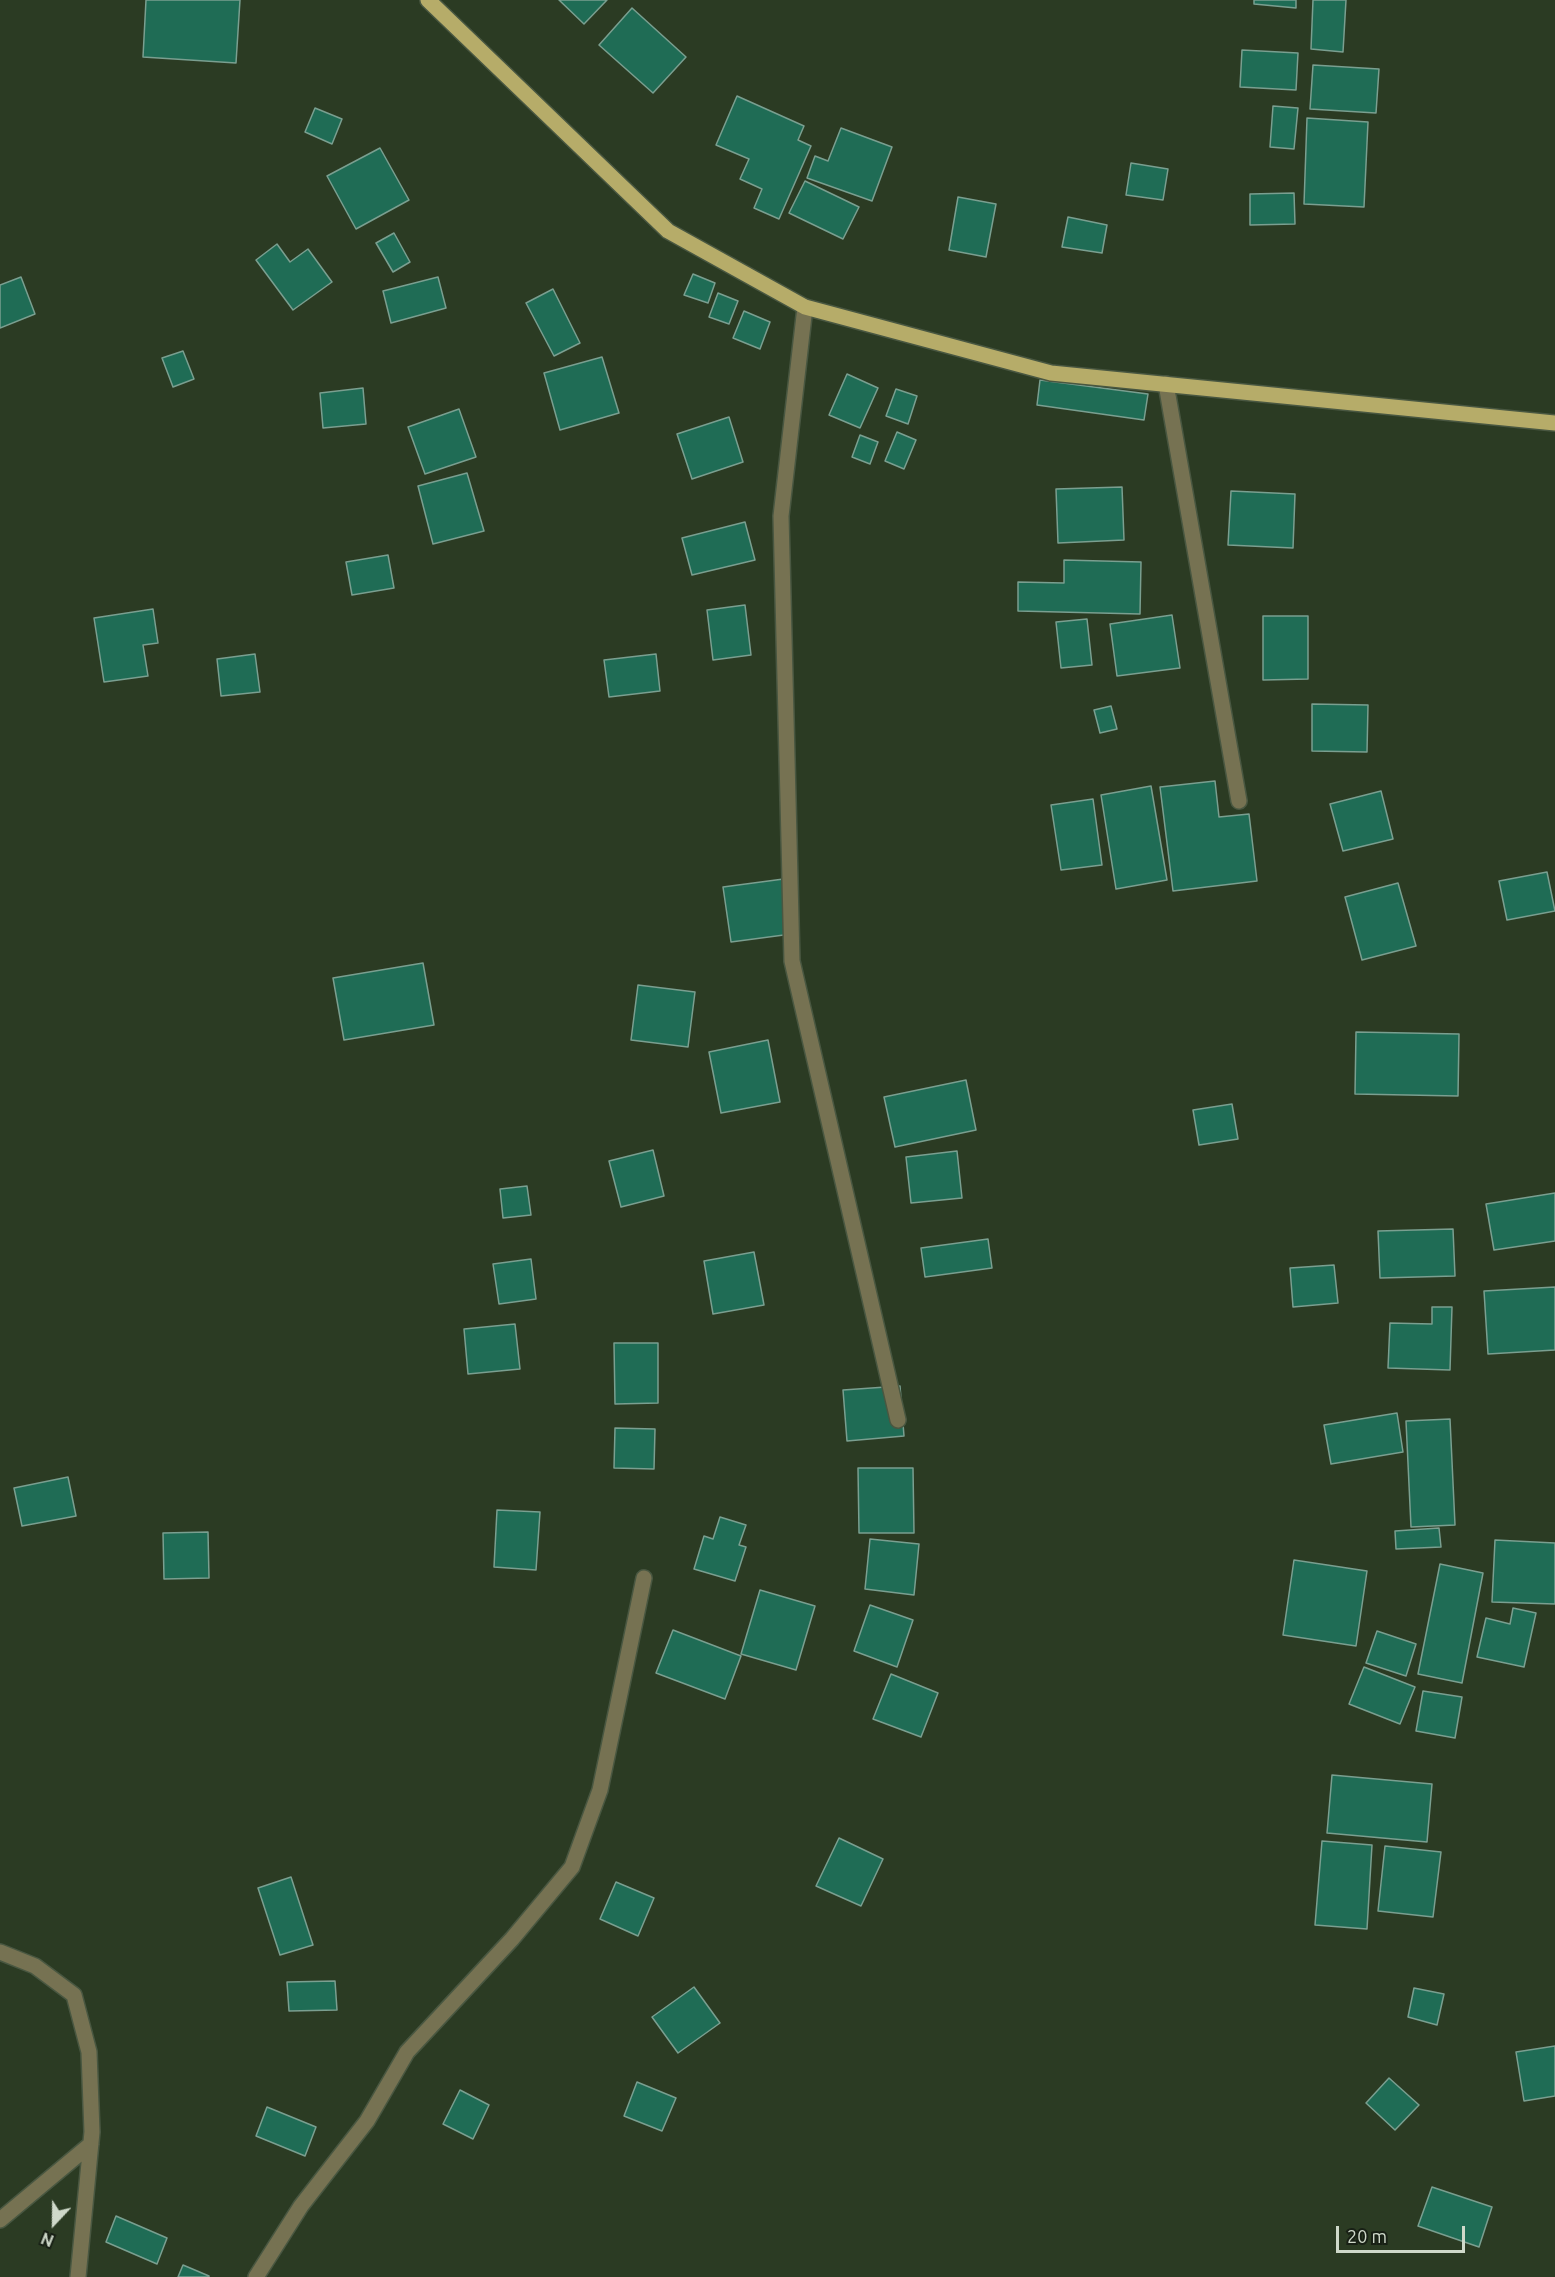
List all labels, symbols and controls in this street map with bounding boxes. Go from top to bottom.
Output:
north arrow [24,2193,84,2253]
scale bar [1339,2214,1468,2252]
text: 20 m [1347,2226,1387,2246]
text: N [38,2229,56,2250]

